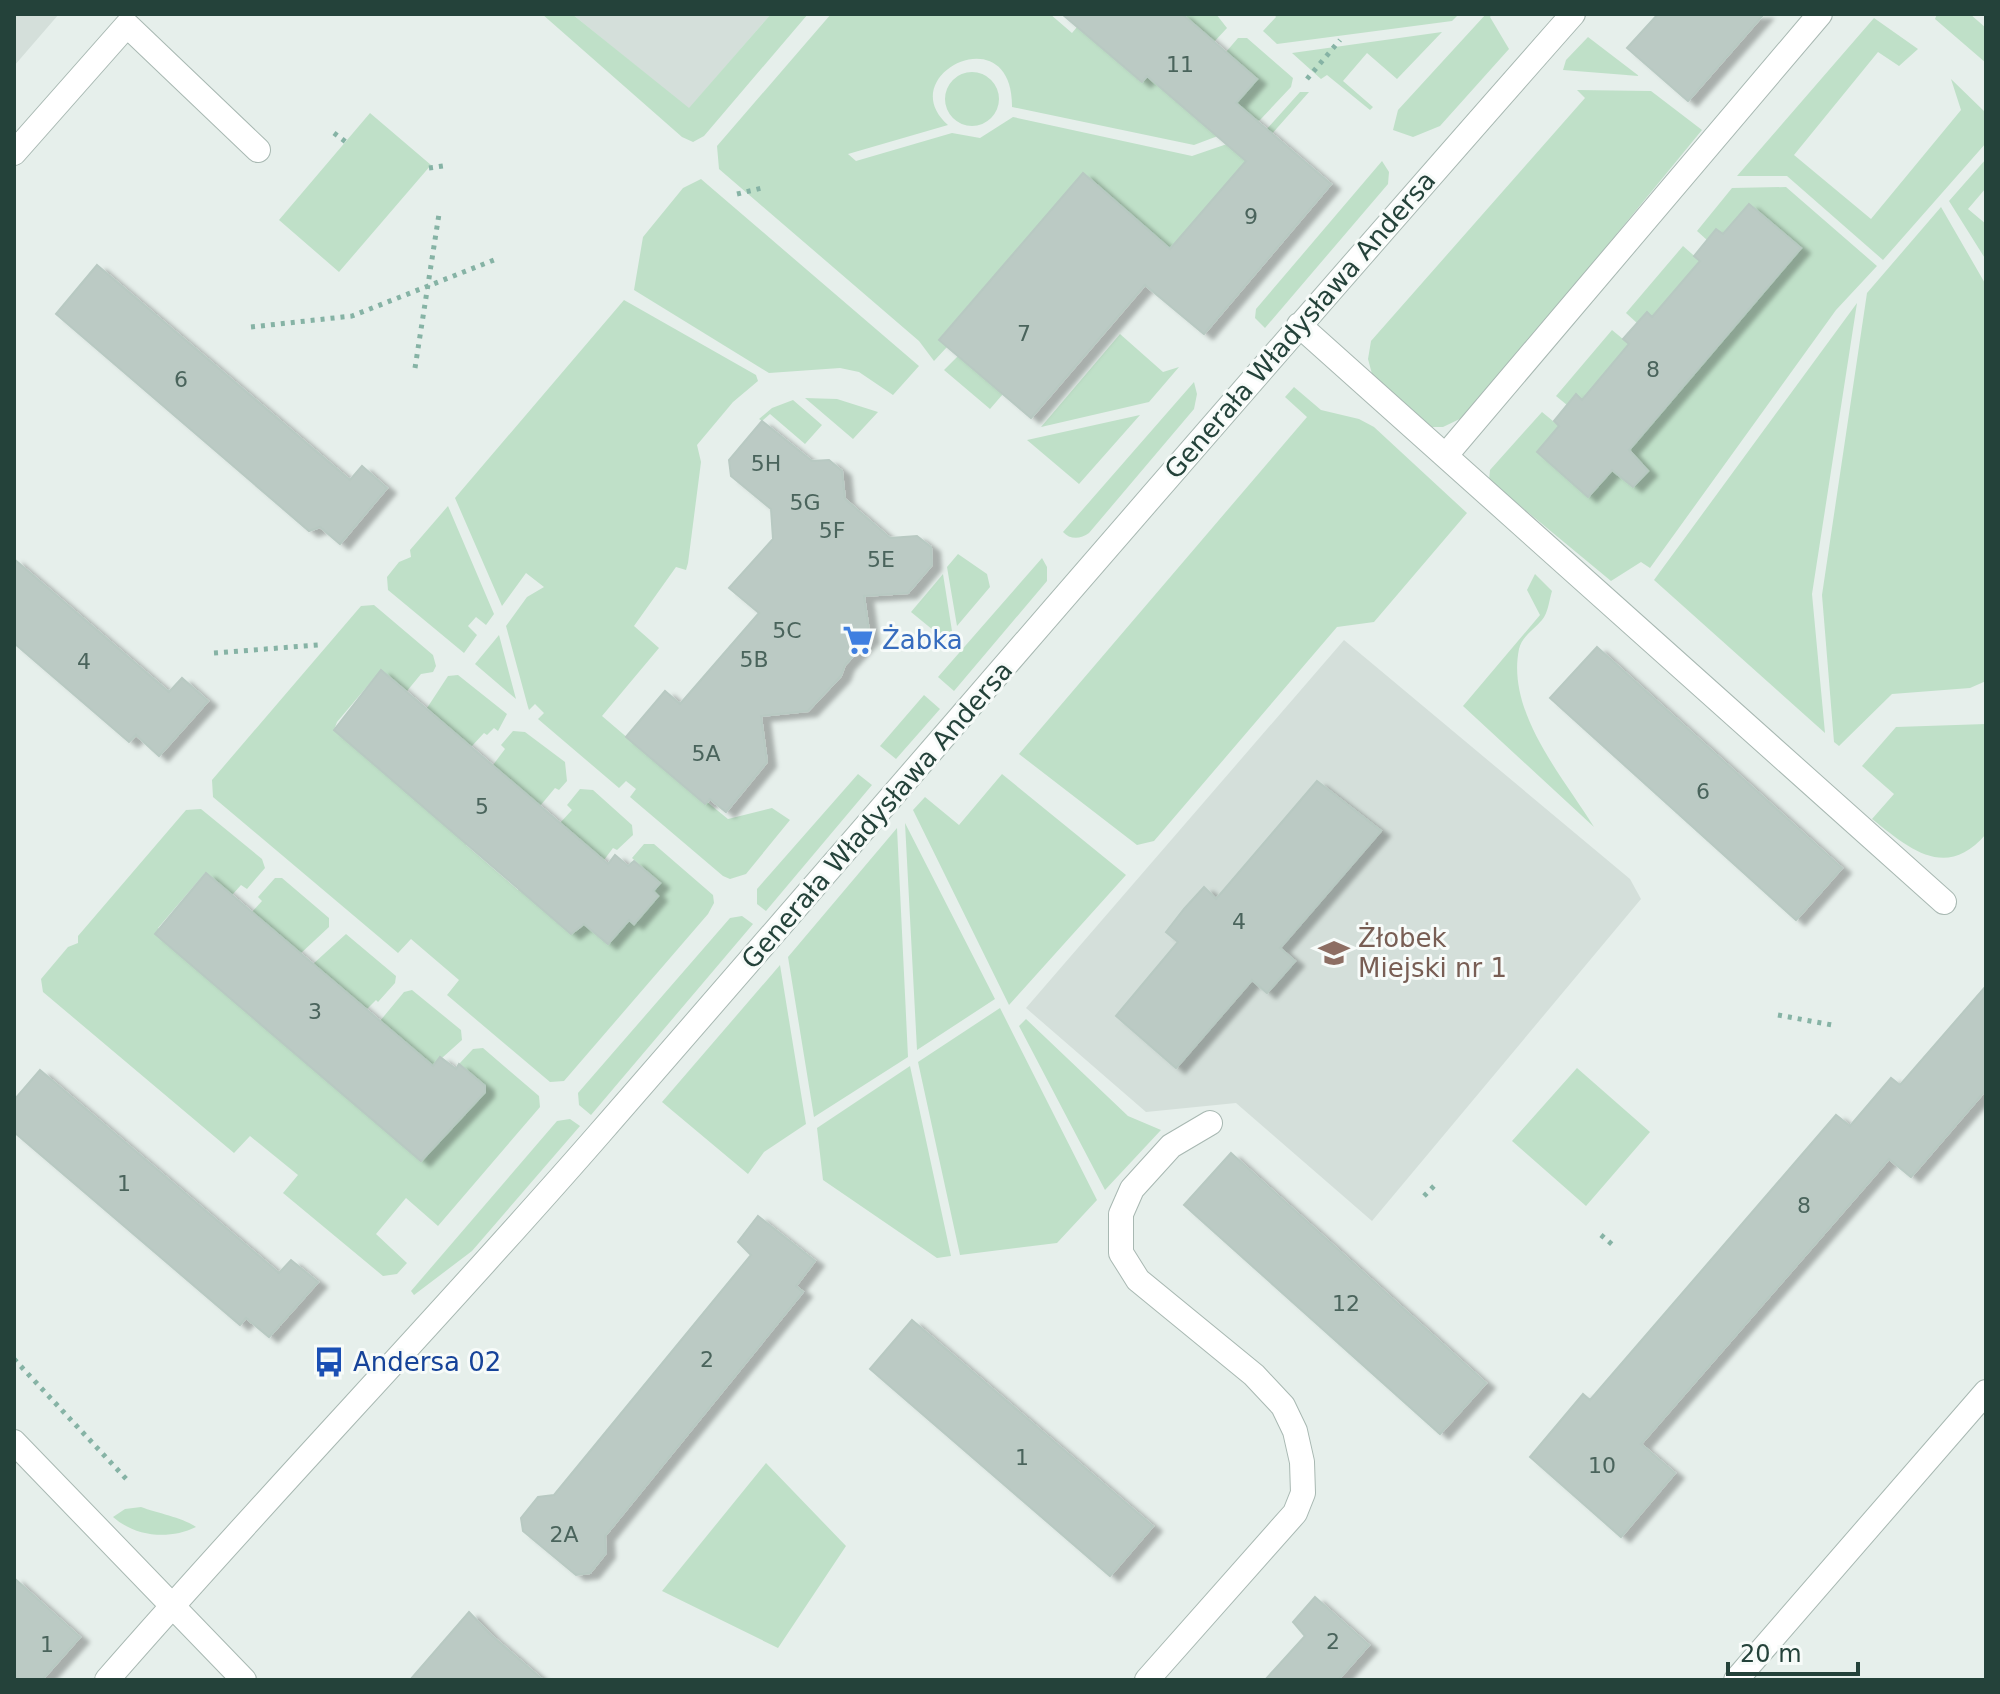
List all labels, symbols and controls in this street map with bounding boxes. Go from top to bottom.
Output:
house number: 11 [1166,52,1194,77]
street label: Generała Władysława Andersa [1158,165,1442,485]
house number: 9 [1244,204,1258,229]
house number: 7 [1017,321,1031,346]
house number: 8 [1646,357,1660,382]
house number: 6 [174,367,188,392]
house number: 5H [751,451,781,476]
house number: 5G [789,490,821,515]
house number: 5F [819,518,845,543]
house number: 5E [867,547,895,572]
house number: 5C [772,618,802,643]
supermarket icon: Żabka [841,623,875,657]
place label: Żabka [882,624,963,655]
house number: 5B [739,647,769,672]
house number: 4 [77,649,91,674]
street label: Generała Władysława Andersa [735,655,1019,975]
house number: 5A [691,741,721,766]
house number: 6 [1696,779,1710,804]
house number: 5 [475,794,489,819]
house number: 4 [1232,909,1246,934]
place label: Żłobek Miejski nr 1 [1358,922,1507,983]
school or university icon: Żłobek Miejski nr 1 [1317,936,1351,970]
house number: 3 [308,999,322,1024]
house number: 1 [117,1171,131,1196]
house number: 8 [1797,1193,1811,1218]
house number: 12 [1332,1291,1360,1316]
bus stop icon: Andersa 02 [312,1345,346,1379]
place label: Andersa 02 [353,1347,501,1377]
house number: 2 [700,1347,714,1372]
house number: 1 [1015,1445,1029,1470]
house number: 10 [1588,1453,1616,1478]
house number: 2A [549,1522,579,1547]
scale bar [1728,1626,1858,1676]
house number: 2 [1326,1629,1340,1654]
house number: 1 [40,1632,54,1657]
text: 20 m [1740,1640,1802,1668]

